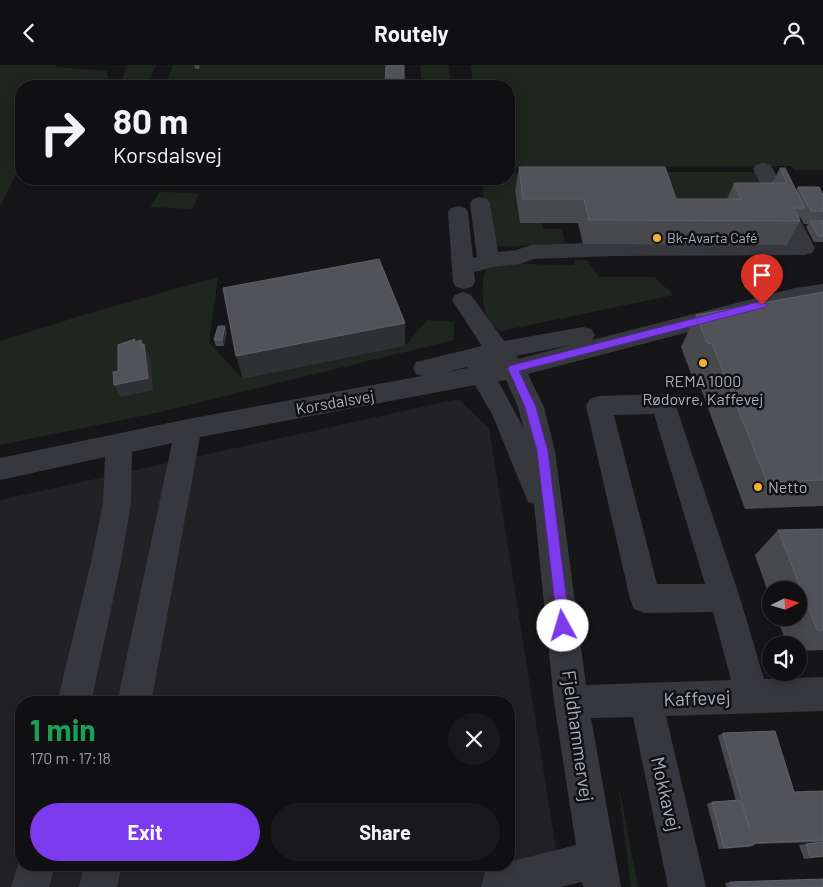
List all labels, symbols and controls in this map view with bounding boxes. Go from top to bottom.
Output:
icon: back [15,19,43,47]
icon: person [780,19,808,47]
text: Routely [374,20,449,46]
text: 80 m [113,99,188,141]
icon: right [30,100,95,165]
text: Korsdalsvej [113,141,222,167]
place label: Bk-Avarta Café [667,229,757,246]
marker: Bk-Avarta Café [651,232,663,244]
pin [741,254,783,305]
icon: arrive [748,261,776,289]
marker: REMA 1000 Rødovre, Kaffevej [697,357,709,369]
place label: REMA 1000 Rødovre, Kaffevej [643,371,763,408]
street label: Korsdalsvej [294,385,376,418]
place label: Netto [768,477,807,496]
marker: Netto [752,481,764,493]
north arrow [762,581,808,626]
map controls [762,581,807,681]
position arrow [536,599,588,651]
button: sound [762,636,807,681]
street label: Fjeldhammervej [558,669,599,803]
street label: Kaffevej [663,685,731,710]
text: 1 min [30,711,96,747]
button: close [448,713,500,765]
text: 170 m · 17:18 [30,748,111,767]
street label: Mokkavej [647,754,686,833]
button: Exit [30,803,260,861]
button: Share [270,803,500,861]

